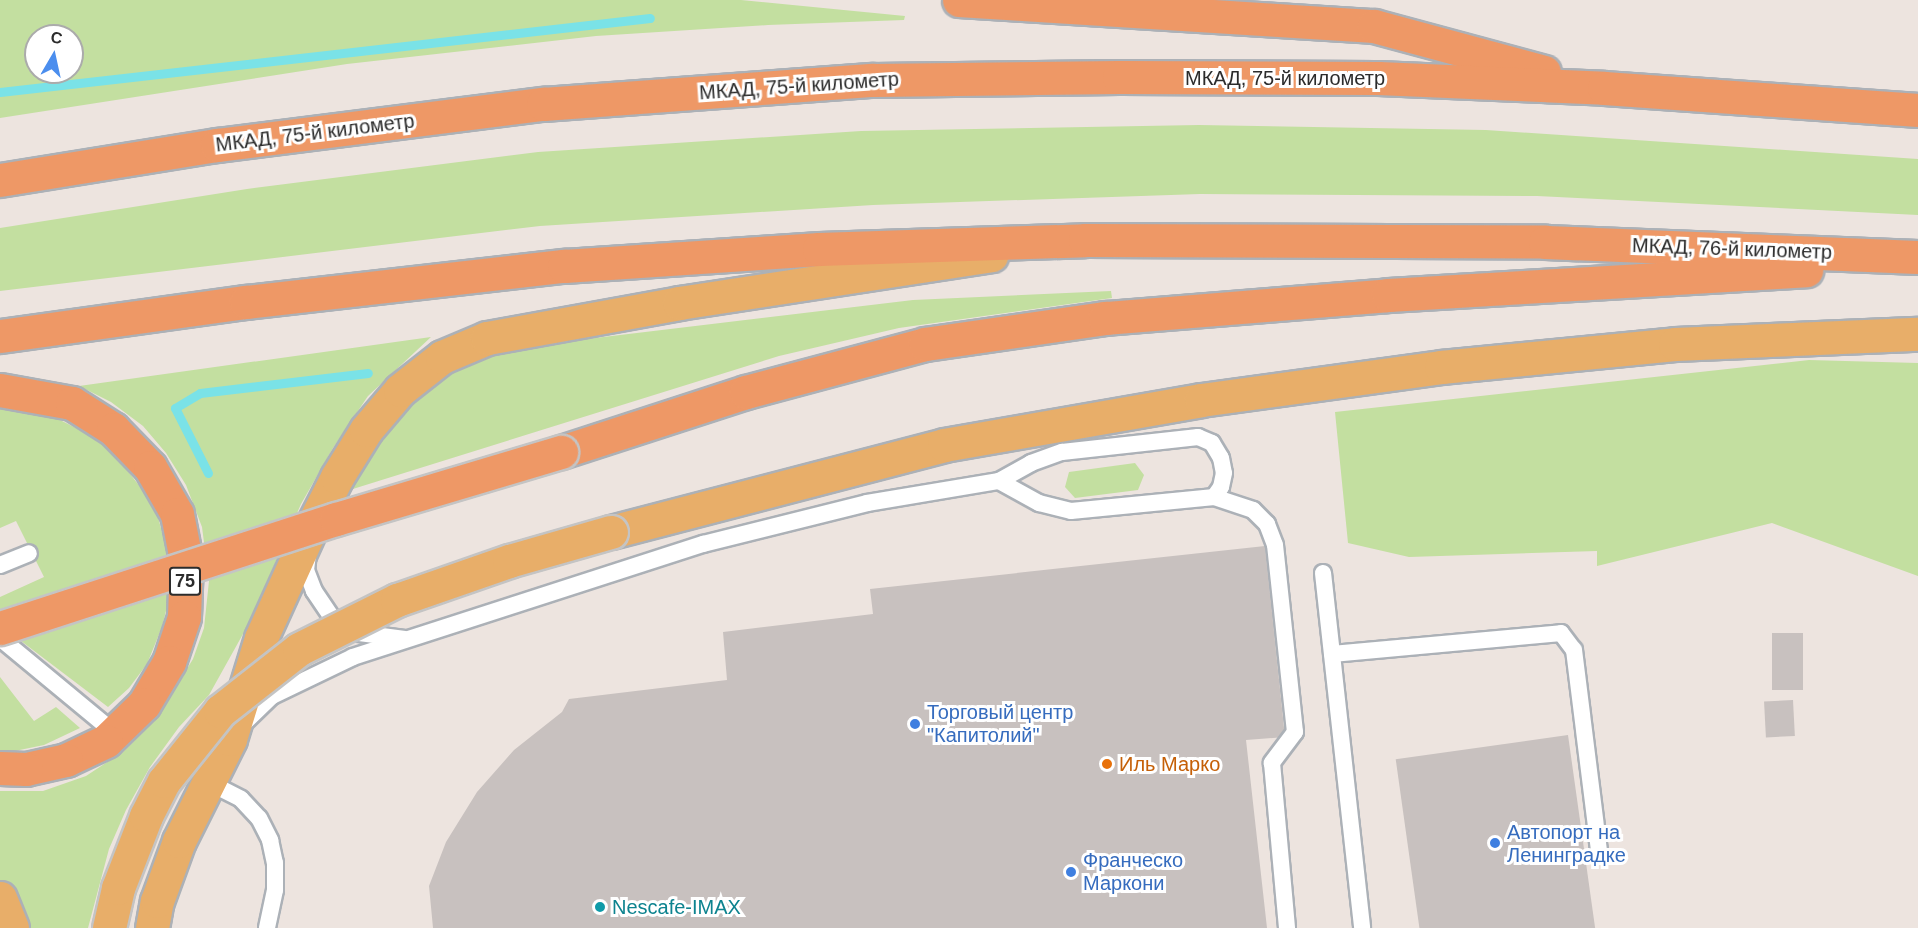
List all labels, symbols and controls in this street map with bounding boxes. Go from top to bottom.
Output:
north arrow [24,24,84,84]
text: С [50,28,64,47]
street label: МКАД, 75-й километр [1185,66,1385,90]
street label: МКАД, 75-й километр [698,67,900,105]
street label: МКАД, 75-й километр [214,109,416,157]
street label: МКАД, 76-й километр [1632,234,1832,264]
road number: 75 [168,566,201,596]
place label: Торговый центр "Капитолий" [927,700,1073,747]
marker: Торговый центр "Капитолий" [908,717,922,731]
place label: Иль Марко [1119,752,1220,776]
marker: Иль Марко [1100,757,1114,771]
place label: Автопорт на Ленинградке [1507,820,1626,867]
marker: Автопорт на Ленинградке [1488,836,1502,850]
place label: Франческо Маркони [1083,849,1183,896]
marker: Франческо Маркони [1064,865,1078,879]
place label: Nescafe-IMAX [612,895,741,919]
marker: Nescafe-IMAX [593,900,607,914]

